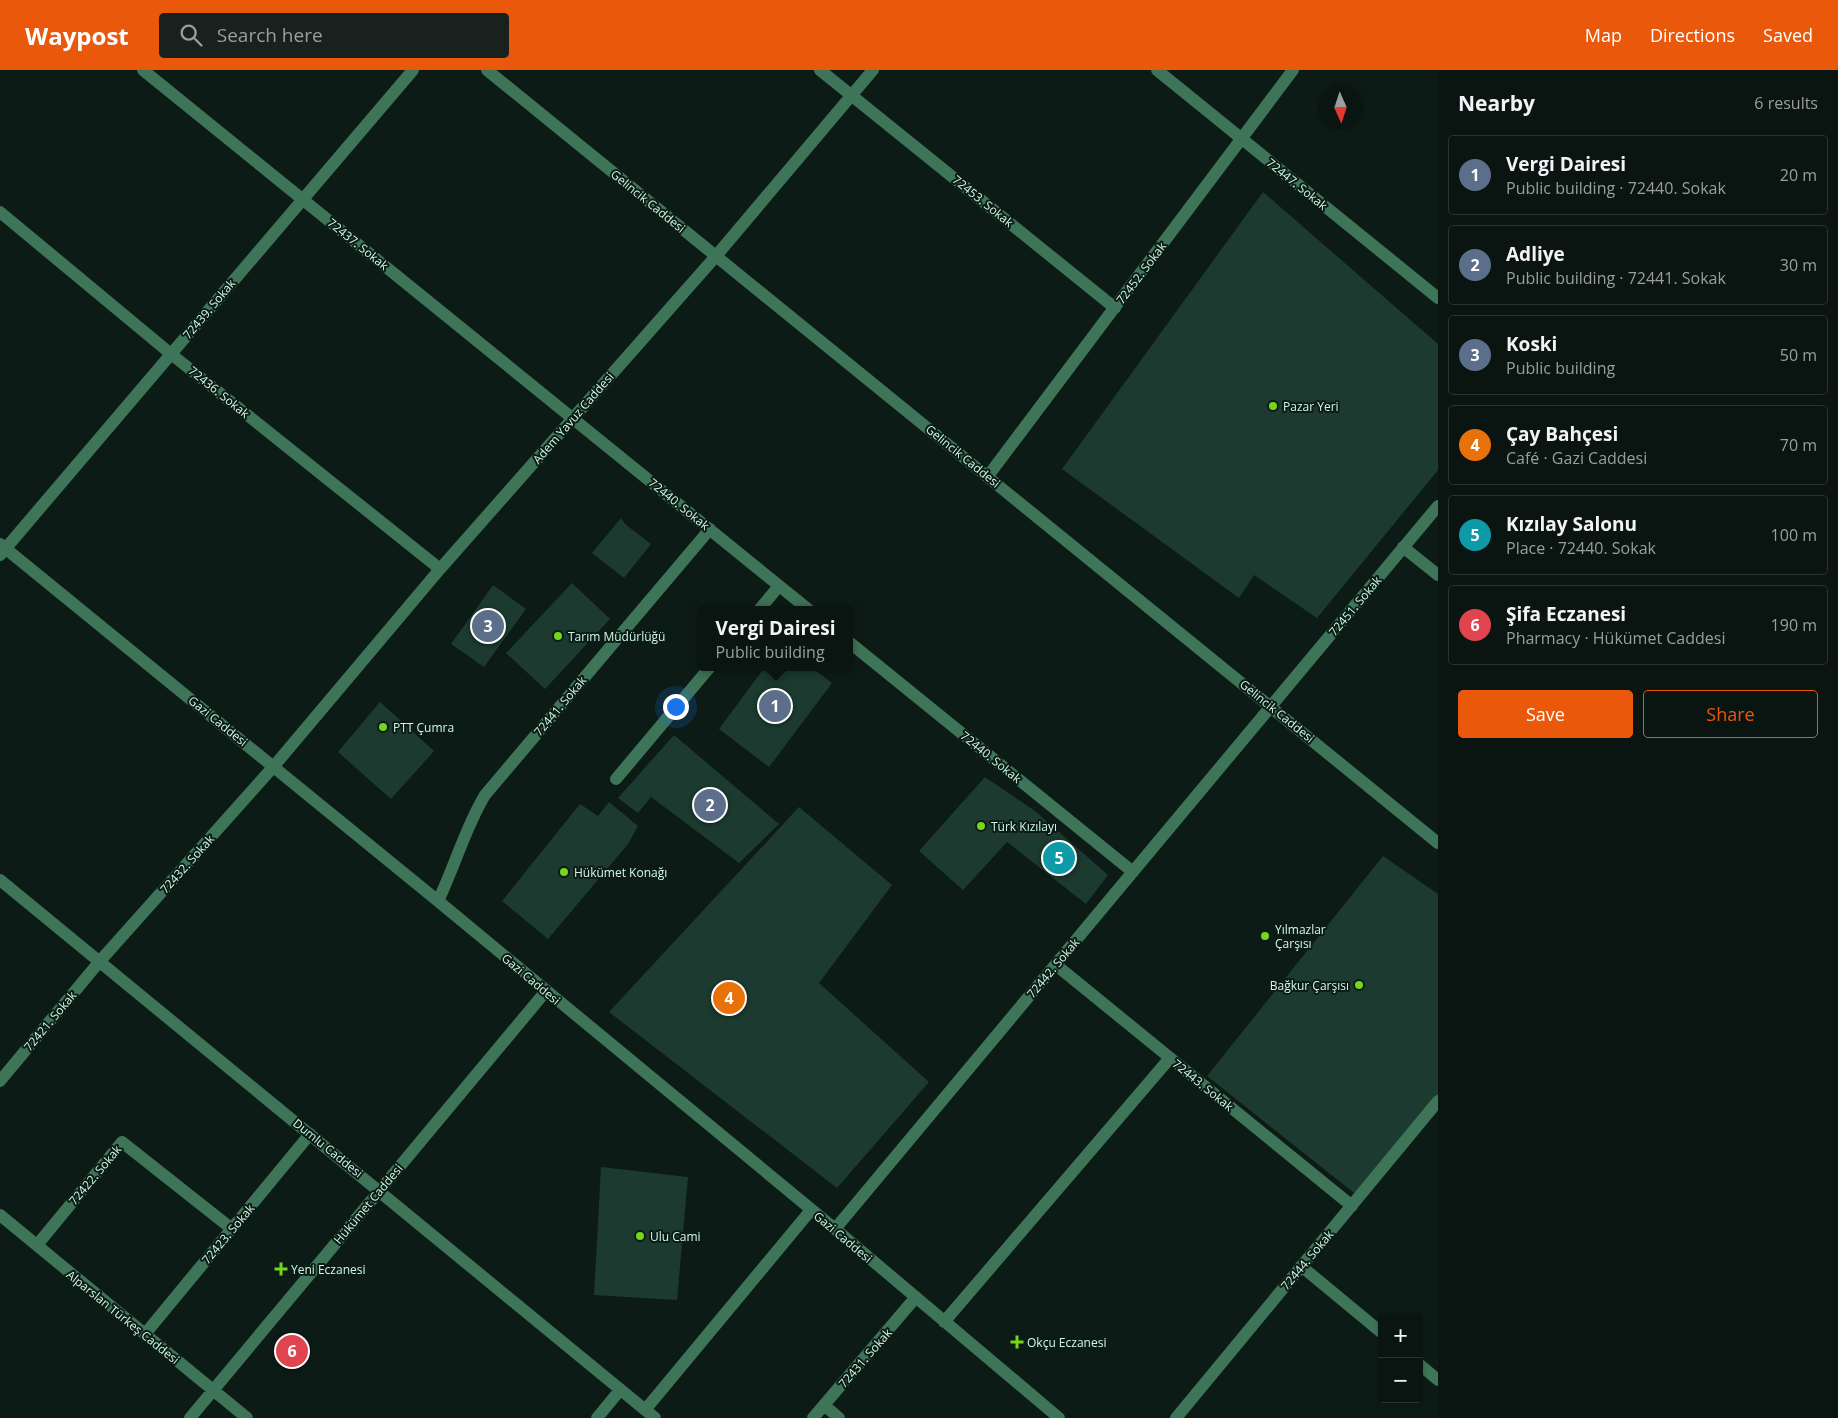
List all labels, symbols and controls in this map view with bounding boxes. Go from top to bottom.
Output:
search box [159,13,509,58]
text: Waypost [25,19,129,52]
icon: search [177,21,205,49]
text: Search here [217,22,323,48]
text: Map [1585,23,1622,47]
text: Directions [1650,23,1735,47]
text: Saved [1763,23,1813,47]
north arrow [1318,85,1363,130]
text: Nearby [1458,89,1535,117]
text: 6 results [1754,92,1818,114]
text: Vergi Dairesi [1506,151,1626,177]
street label: 72447. Sokak [1263,154,1332,214]
text: 1 [1470,164,1480,186]
text: 20 m [1780,164,1817,186]
street label: Gelincik Caddesi [607,166,689,236]
street label: 72453. Sokak [949,171,1018,231]
text: Public building · 72440. Sokak [1506,177,1726,199]
street label: 72437. Sokak [324,214,393,274]
street label: 72452. Sokak [1112,238,1170,308]
text: Adliye [1506,241,1565,267]
text: 2 [1470,254,1480,276]
text: 30 m [1780,254,1817,276]
text: Public building · 72441. Sokak [1506,267,1726,289]
street label: 72439. Sokak [179,275,240,343]
text: Koski [1506,331,1557,357]
text: 3 [1470,344,1480,366]
text: 50 m [1780,344,1817,366]
text: Public building [1506,357,1615,379]
street label: 72436. Sokak [185,362,254,422]
street label: Adem Yavuz Caddesi [529,369,617,467]
place label: Pazar Yeri [1283,398,1339,415]
marker: Pazar Yeri [1267,400,1279,412]
street label: Gelincik Caddesi [922,421,1004,491]
text: Çay Bahçesi [1506,421,1618,447]
text: 4 [1470,434,1480,456]
text: 70 m [1780,434,1817,456]
text: Café · Gazi Caddesi [1506,447,1647,469]
street label: 72440. Sokak [645,474,714,534]
text: Kızılay Salonu [1506,511,1637,537]
text: 5 [1470,524,1480,546]
text: 100 m [1771,524,1817,546]
text: Place · 72440. Sokak [1506,537,1656,559]
street label: 72451. Sokak [1325,572,1386,640]
text: Şifa Eczanesi [1506,601,1626,627]
popup [698,606,853,671]
pin: 3 [472,607,504,645]
text: 6 [1470,614,1480,636]
text: 190 m [1771,614,1817,636]
text: Vergi Dairesi [715,615,836,641]
text: Pharmacy · Hükümet Caddesi [1506,627,1725,649]
place label: Tarım Müdürlüğü [568,628,665,645]
marker: Tarım Müdürlüğü [552,630,564,642]
text: Public building [715,641,825,663]
street label: 72441. Sokak [530,672,591,740]
street label: Gelincik Caddesi [1236,676,1318,746]
pin: 1 [759,687,791,725]
button: Save [1458,690,1633,738]
button: Share [1643,690,1818,738]
street label: Gazi Caddesi [185,692,251,750]
your location [663,694,689,720]
place label: PTT Çumra [393,719,454,736]
marker: PTT Çumra [377,721,389,733]
street label: 72440. Sokak [957,727,1026,787]
pin: 2 [694,786,726,824]
place label: Türk Kızılayı [991,818,1057,835]
marker: Türk Kızılayı [975,820,987,832]
street label: 72432. Sokak [156,830,218,897]
pin: 5 [1043,839,1075,877]
place label: Hükümet Konağı [574,864,667,881]
marker: Hükümet Konağı [558,866,570,878]
place label: Yılmazlar Çarşısı [1275,921,1326,952]
marker: Yılmazlar Çarşısı [1259,930,1271,942]
street label: 72442. Sokak [1023,934,1084,1002]
street label: Gazi Caddesi [498,949,564,1009]
place label: Bağkur Çarşısı [1270,977,1349,994]
pin: 4 [713,979,745,1017]
marker: Bağkur Çarşısı [1353,979,1365,991]
street label: 72421. Sokak [20,987,81,1055]
street label: 72443. Sokak [1169,1055,1238,1115]
street label: Dumlu Caddesi [290,1115,366,1181]
street label: 72422. Sokak [65,1141,126,1209]
street label: Hükümet Caddesi [330,1160,406,1248]
street label: 72423. Sokak [198,1200,259,1268]
street label: Gazi Caddesi [810,1207,876,1267]
street label: 72444. Sokak [1277,1226,1338,1294]
place label: Ulu Cami [650,1228,701,1245]
marker: Ulu Cami [634,1230,646,1242]
place label: Yeni Eczanesi [291,1261,366,1278]
marker: Yeni Eczanesi [275,1263,287,1275]
street label: Alparslan Türkeş Caddesi [63,1266,183,1368]
map controls [1378,1313,1423,1403]
button: + [1378,1313,1423,1358]
street label: 72431. Sokak [834,1324,896,1391]
pin: 6 [276,1332,308,1370]
place label: Okçu Eczanesi [1027,1334,1106,1351]
marker: Okçu Eczanesi [1011,1336,1023,1348]
button: − [1378,1358,1423,1403]

